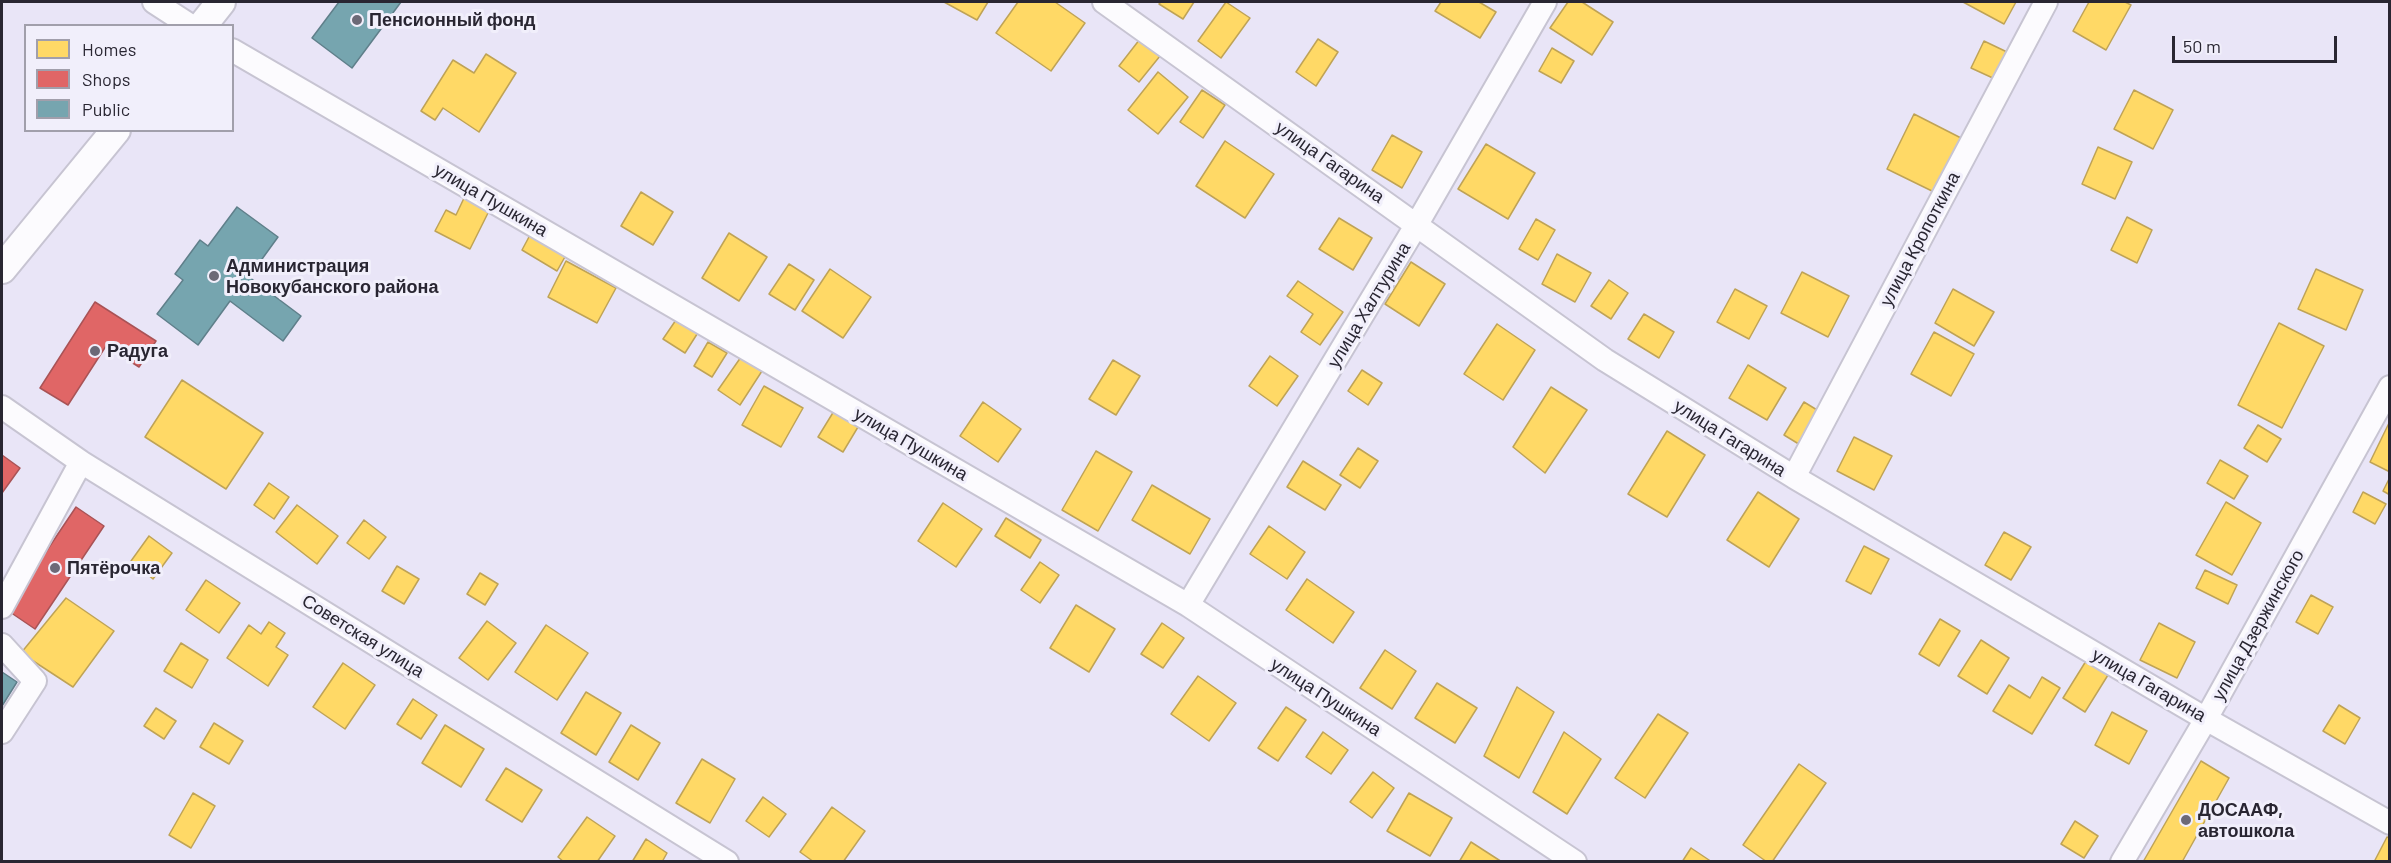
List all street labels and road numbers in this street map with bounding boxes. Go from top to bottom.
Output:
street label: улица Гагарина [1271,116,1389,208]
street label: улица Пушкина [430,159,552,241]
street label: улица Кропоткина [1875,168,1965,310]
street label: улица Халтурина [1323,238,1415,372]
street label: улица Гагарина [1670,395,1790,481]
street label: улица Пушкина [850,403,972,485]
street label: улица Дзержинского [2208,546,2308,704]
street label: Советская улица [298,590,428,682]
street label: улица Гагарина [2088,644,2210,726]
street label: улица Пушкина [1267,653,1385,741]

